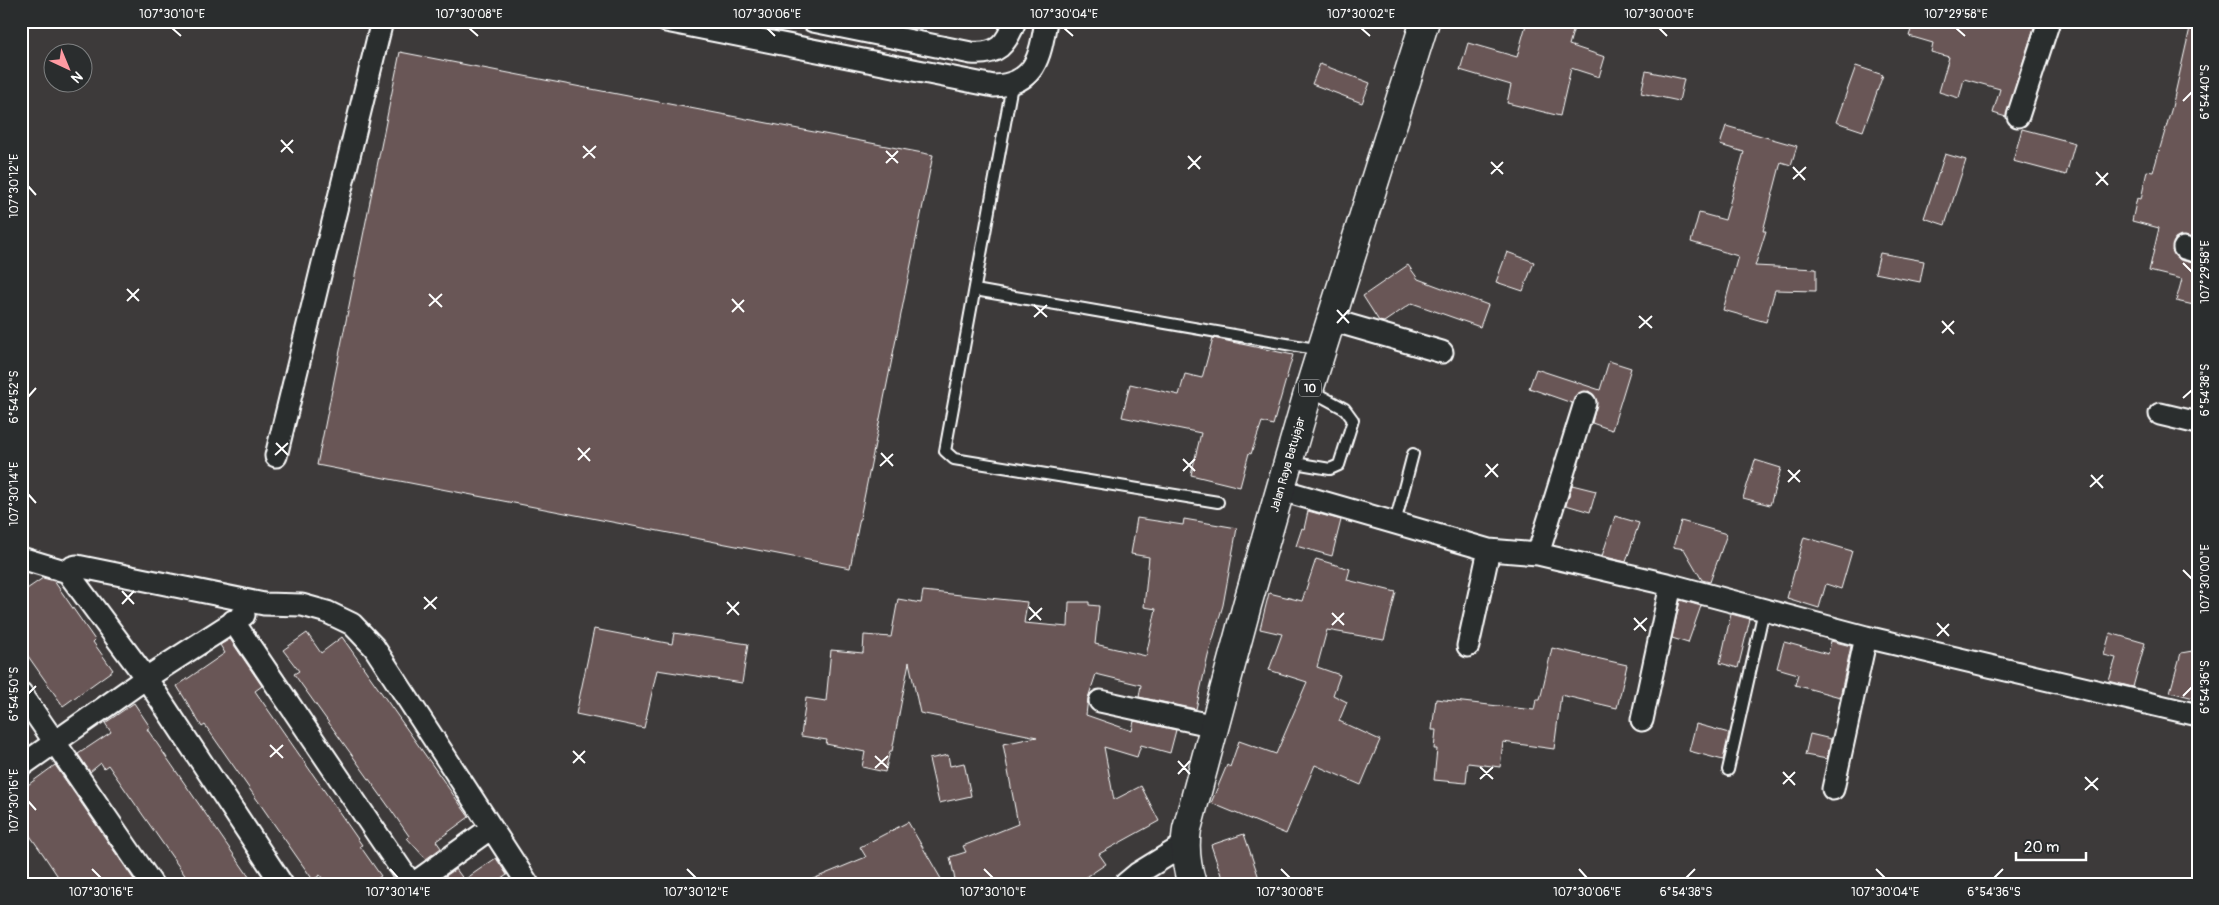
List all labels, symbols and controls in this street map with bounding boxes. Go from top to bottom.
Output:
text: 107°30'10"E [139,7,205,22]
text: 107°30'08"E [435,7,503,22]
text: 107°30'06"E [733,7,801,22]
text: 107°30'04"E [1030,7,1098,22]
text: 107°30'02"E [1327,7,1395,22]
text: 107°30'00"E [1624,7,1694,22]
text: 107°29'58"E [1924,7,1988,22]
north arrow [42,42,92,92]
text: 6°54'40"S [2198,64,2213,120]
text: N [67,68,86,86]
text: 107°30'12"E [7,154,22,218]
text: 107°29'58"E [2198,240,2213,304]
text: 6°54'38"S [2198,364,2213,416]
text: 6°54'52"S [7,370,22,424]
road number: 10 [1299,379,1321,396]
street label: Jalan Raya Batujajar [1267,414,1309,514]
text: 107°30'14"E [7,462,22,526]
text: 107°30'00"E [2198,544,2213,614]
text: 6°54'36"S [2198,660,2213,714]
text: 6°54'50"S [7,667,22,721]
text: 107°30'16"E [7,769,22,833]
scale bar [2016,830,2086,862]
text: 20 m [2024,838,2059,857]
text: 107°30'16"E [69,885,133,900]
text: 107°30'14"E [366,885,430,900]
text: 107°30'12"E [664,885,728,900]
text: 107°30'10"E [960,885,1026,900]
text: 107°30'08"E [1256,885,1324,900]
text: 107°30'06"E [1553,885,1621,900]
text: 6°54'38"S [1660,885,1712,900]
text: 107°30'04"E [1851,885,1919,900]
text: 6°54'36"S [1967,885,2021,900]

